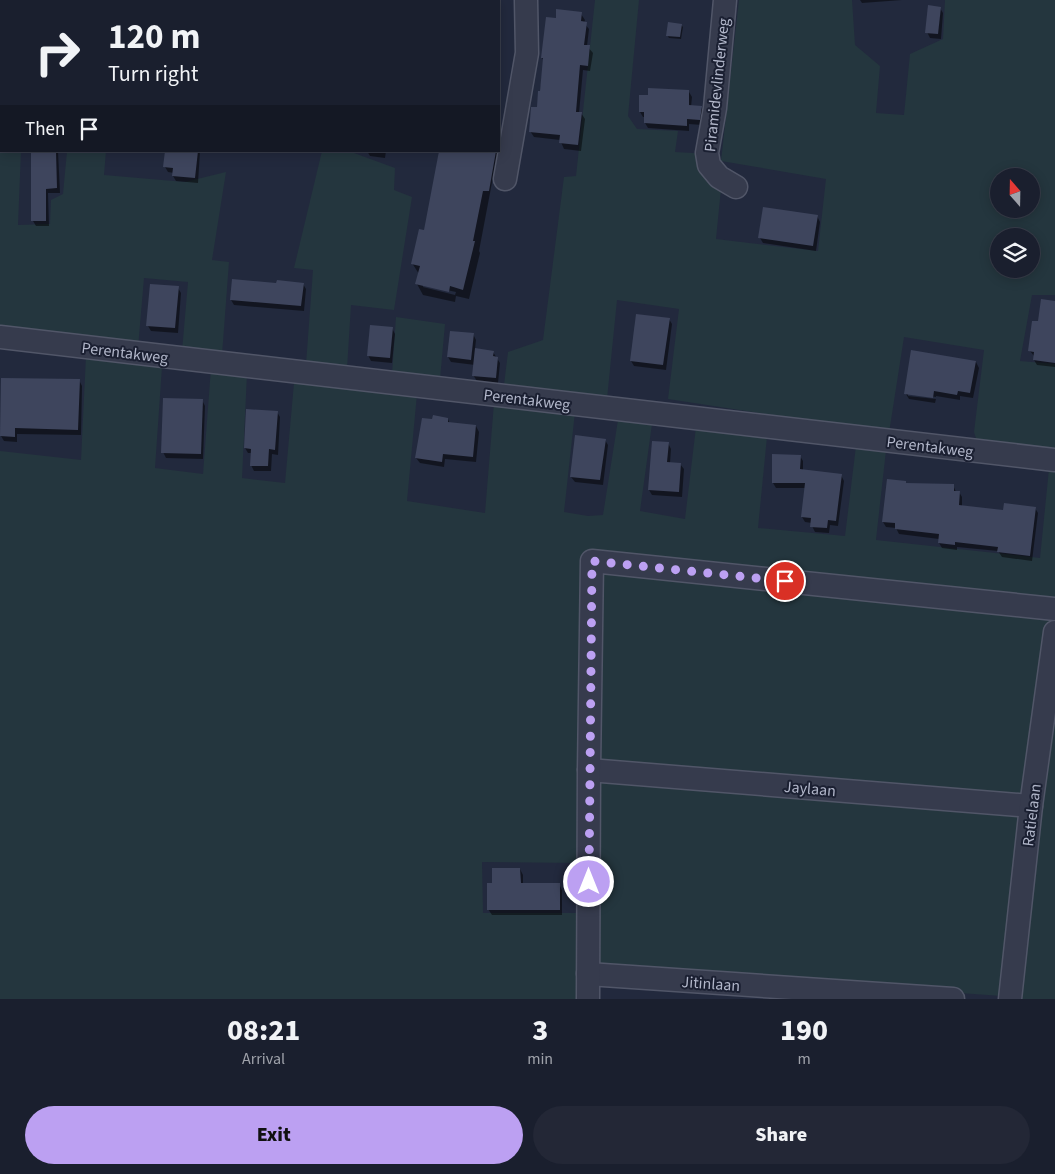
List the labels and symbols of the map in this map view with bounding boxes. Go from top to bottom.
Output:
street label: Piramidevlinderweg [699,17,735,153]
north arrow [990,168,1040,218]
street label: Perentakweg [80,337,169,369]
street label: Perentakweg [482,384,571,416]
street label: Perentakweg [885,431,974,463]
pin [764,560,806,602]
street label: Jaylaan [783,776,837,802]
street label: Ratielaan [1017,782,1047,848]
position arrow [562,855,614,907]
street label: Jitinlaan [681,971,741,997]

